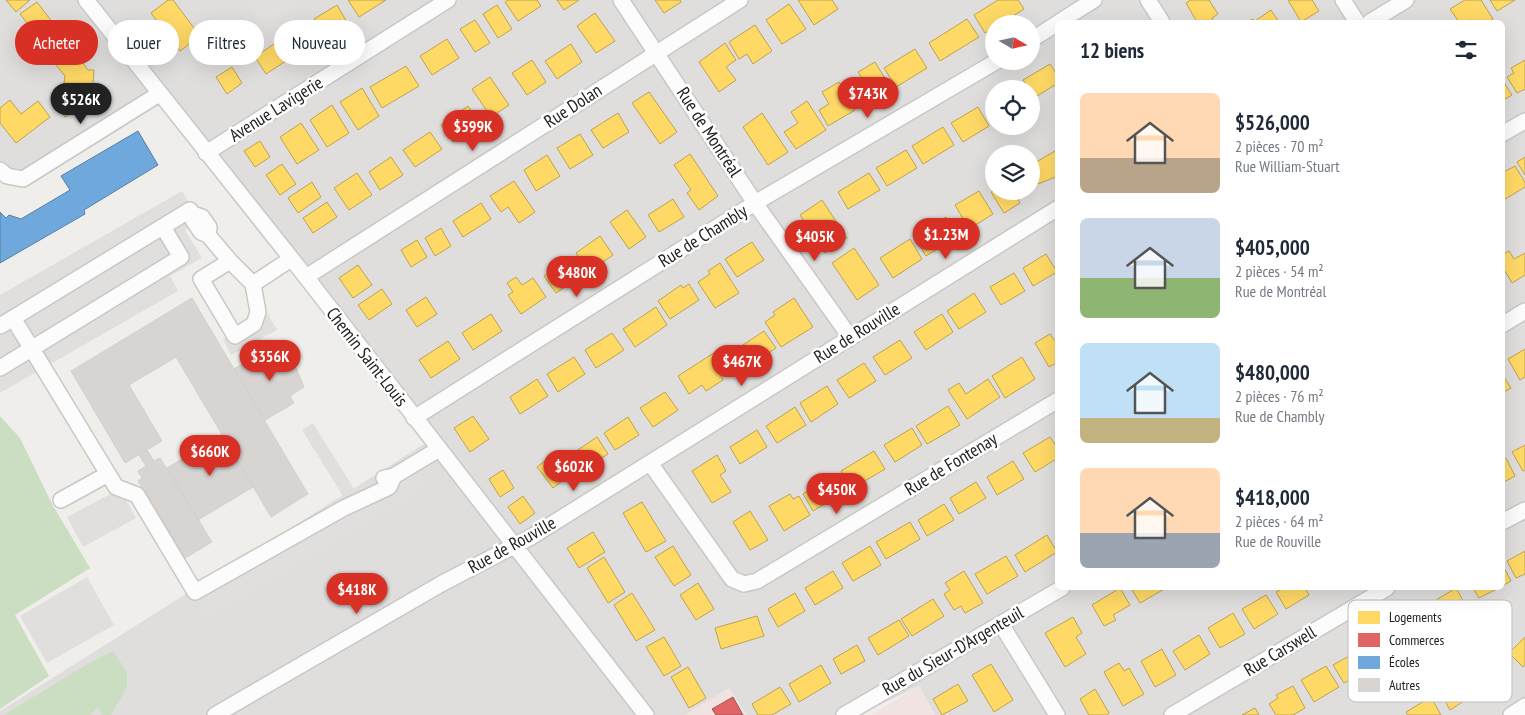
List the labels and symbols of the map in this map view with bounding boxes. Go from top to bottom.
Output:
north arrow [985,15,1040,70]
street label: Avenue Lavigerie [225,71,327,146]
pin: $743K [833,76,903,119]
street label: Rue Dolan [540,78,606,133]
pin: $526K [46,82,116,125]
street label: Rue de Montréal [672,82,747,182]
pin: $599K [438,110,508,152]
street label: Rue de Chambly [654,199,752,272]
pin: $1.23M [905,218,987,260]
pin: $405K [780,220,850,262]
pin: $480K [542,256,612,298]
street label: Rue de Rouville [810,297,904,368]
street label: Chemin Saint-Louis [321,302,413,411]
pin: $356K [235,340,305,382]
pin: $467K [707,344,777,387]
street label: Rue de Fontenay [900,427,1001,500]
pin: $660K [175,434,245,477]
pin: $602K [539,450,609,492]
pin: $450K [802,472,872,515]
street label: Rue de Rouville [464,511,560,578]
pin: $418K [322,572,392,615]
street label: Rue du Sieur-D'Argenteuil [878,600,1028,700]
legend [1348,600,1512,702]
text: Logements [1389,608,1442,626]
street label: Rue Carswell [1239,620,1321,681]
text: Commerces [1389,631,1444,649]
text: Écoles [1389,653,1420,671]
text: Autres [1389,676,1420,694]

